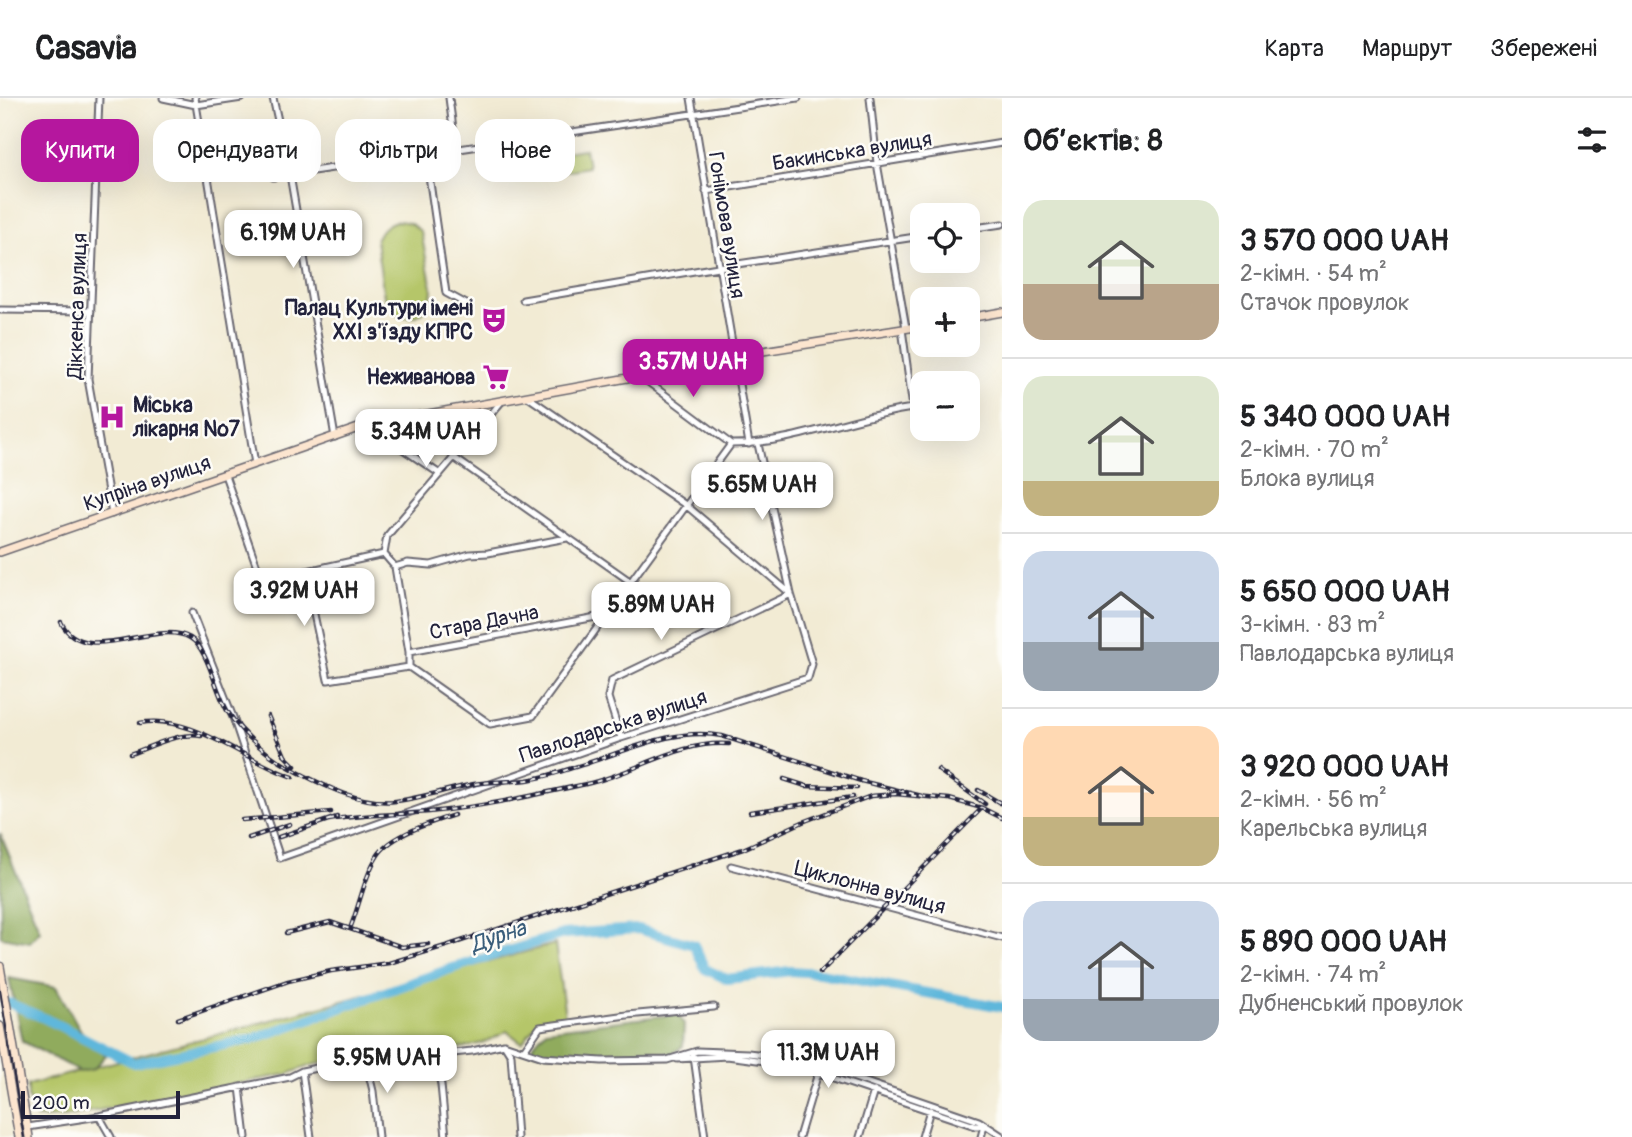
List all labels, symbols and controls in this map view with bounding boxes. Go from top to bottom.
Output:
text: Casavia [35,28,137,69]
text: Карта [1265,34,1324,63]
text: Маршрут [1362,34,1452,63]
text: Збережені [1490,34,1597,63]
chip: Купити [21,119,139,182]
chip: Орендувати [153,119,321,182]
chip: Фільтри [335,119,461,182]
chip: Нове [475,119,575,182]
icon: filters [1573,121,1611,159]
text: Об’єктів: 8 [1023,122,1163,159]
street label: Бакинська вулиця [770,126,934,177]
street label: Гонімова вулиця [702,150,751,300]
map controls [910,203,980,441]
button: locate [910,203,980,273]
pin: 6.19M UAH [213,211,373,270]
text: 6.19M UAH [240,218,346,247]
text: 3 570 000 UAH [1240,222,1449,259]
icon: home [1079,228,1163,312]
street label: Діккенса вулиця [61,232,94,381]
text: 2-кімн. · 54 m² [1240,259,1387,288]
button: + [910,287,980,357]
text: Стачок провулок [1240,288,1410,317]
place label: Палац Культури імені XXI з'їзду КПРС [285,295,473,346]
theatre icon: Палац Культури імені XXI з'їзду КПРС [479,305,509,335]
pin: 3.57M UAH [613,340,773,399]
text: 3.57M UAH [639,347,747,376]
supermarket icon: Неживанова [481,362,511,392]
place label: Неживанова [367,364,475,391]
button: − [910,371,980,441]
place label: Міська лікарня №7 [132,392,241,443]
text: 5 340 000 UAH [1240,398,1450,435]
hospital icon: Міська лікарня №7 [97,402,127,432]
icon: home [1079,404,1163,488]
pin: 5.34M UAH [346,410,506,469]
text: 5.34M UAH [371,417,481,446]
text: 2-кімн. · 70 m² [1240,435,1389,464]
street label: Купріна вулиця [80,449,214,518]
pin: 5.65M UAH [682,462,842,522]
text: Блока вулиця [1240,464,1375,493]
text: 5.65M UAH [707,470,817,499]
pin: 3.92M UAH [224,568,384,628]
text: 5 650 000 UAH [1240,573,1450,610]
text: 3.92M UAH [250,576,358,605]
icon: home [1079,579,1163,663]
pin: 5.89M UAH [581,582,741,642]
text: 5.89M UAH [607,590,715,619]
street label: Стара Дачна [427,599,541,646]
text: 3-кімн. · 83 m² [1240,610,1385,639]
text: Павлодарська вулиця [1240,639,1454,668]
street label: Павлодарська вулиця [516,683,710,770]
text: 3 920 000 UAH [1240,748,1449,785]
icon: home [1079,754,1163,838]
text: 2-кімн. · 56 m² [1240,785,1387,814]
text: Карельська вулиця [1240,814,1427,843]
street label: Циклонна вулиця [791,854,948,921]
water label: Дурна [466,913,531,960]
text: 5 890 000 UAH [1240,923,1447,960]
icon: home [1079,929,1163,1013]
text: 2-кімн. · 74 m² [1240,960,1387,989]
text: Дубненський провулок [1240,989,1464,1018]
pin: 11.3M UAH [748,1030,908,1090]
pin: 5.95M UAH [307,1035,467,1095]
text: 11.3M UAH [777,1038,879,1067]
text: 5.95M UAH [333,1043,441,1072]
scale bar [21,1088,180,1120]
text: 200 m [32,1091,90,1115]

